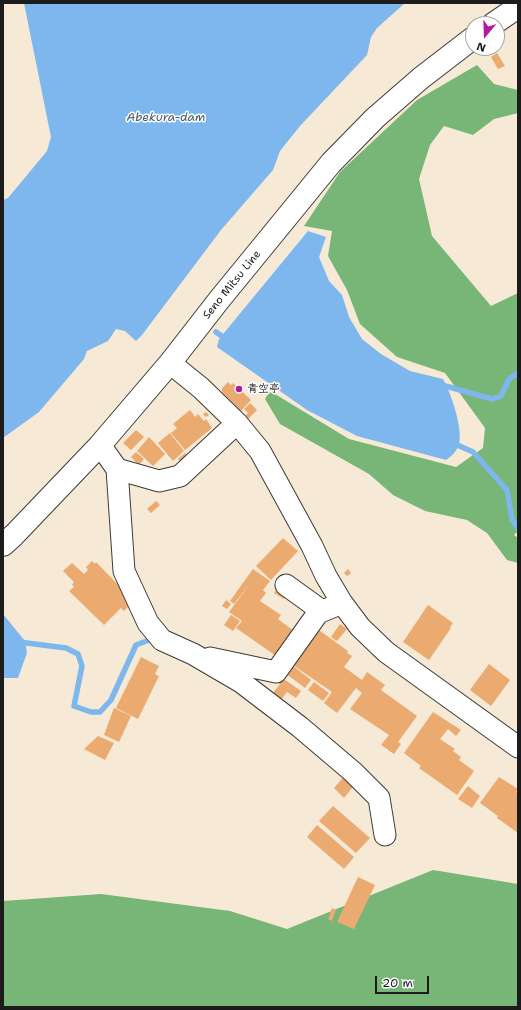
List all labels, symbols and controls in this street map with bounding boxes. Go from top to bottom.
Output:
north arrow [465,16,505,56]
text: N [475,38,488,55]
water label: Abekura-dam [127,111,205,125]
street label: Seno Mitsu Line [200,248,264,322]
place label: 青空亭 [247,382,280,396]
marker: 青空亭 [234,384,244,394]
scale bar [377,968,431,994]
text: 20 m [382,975,413,991]

